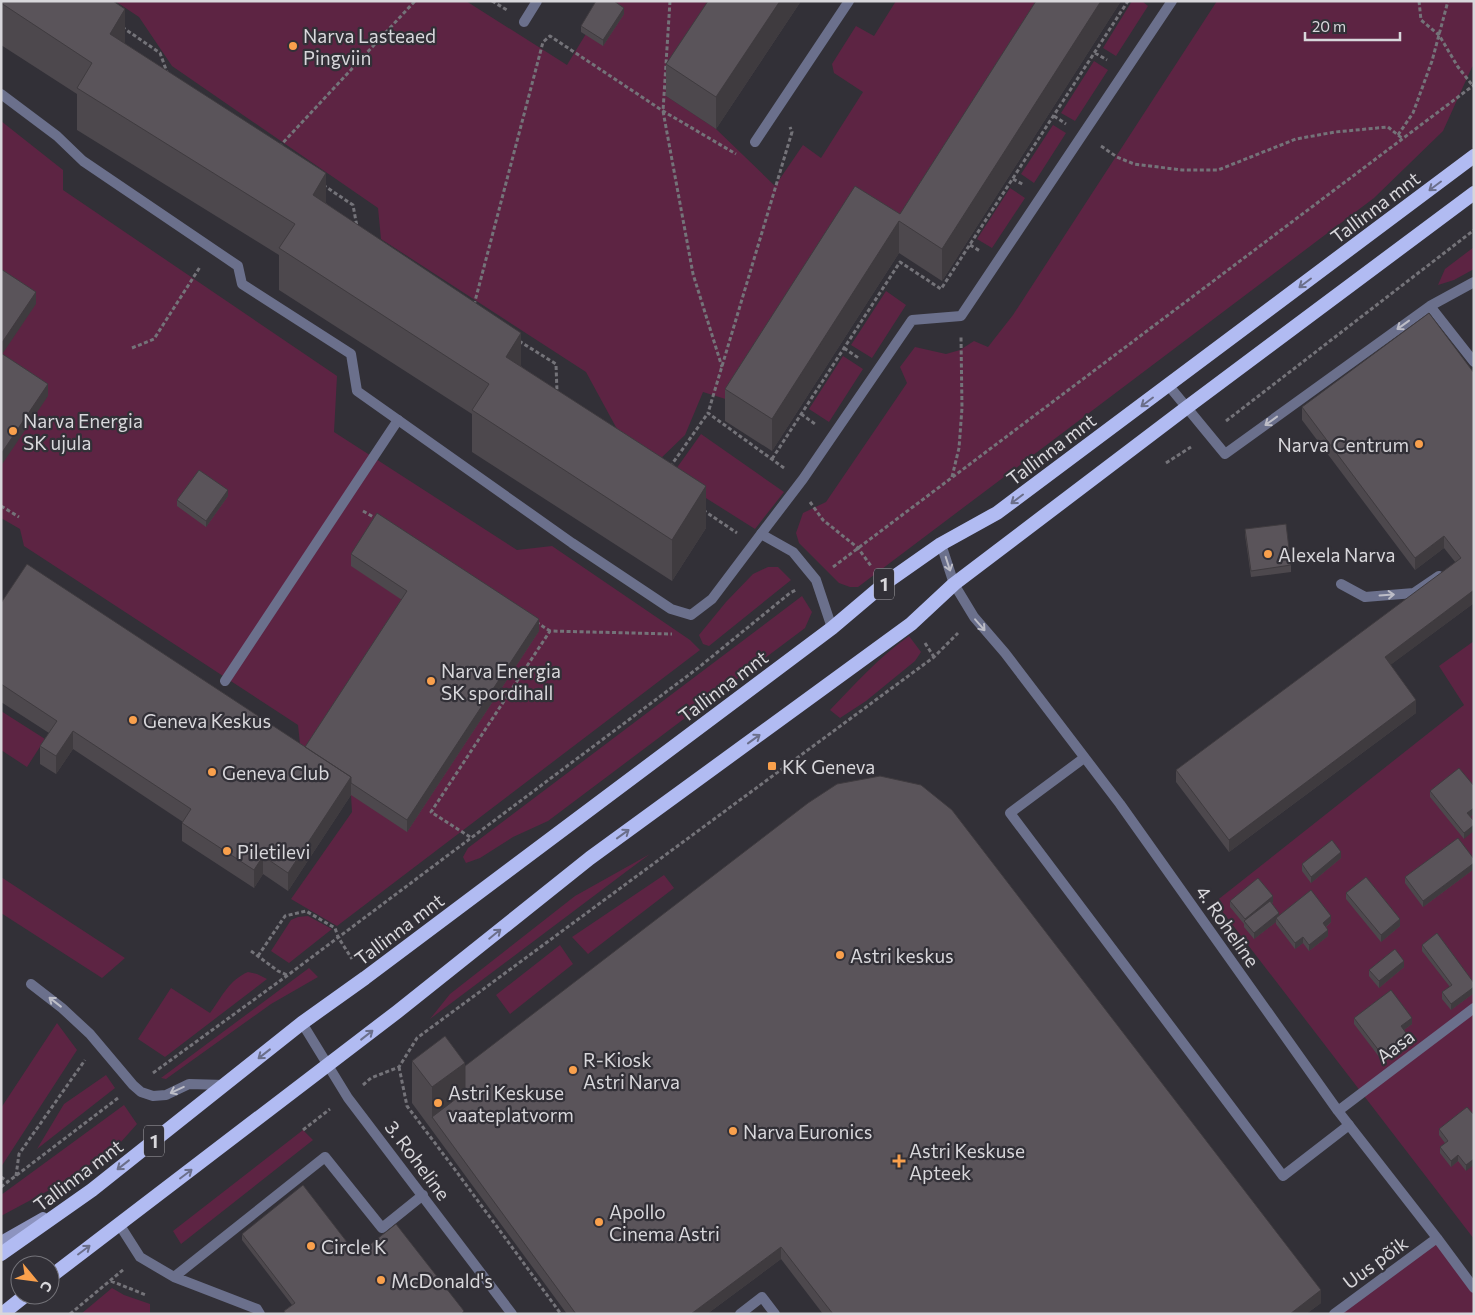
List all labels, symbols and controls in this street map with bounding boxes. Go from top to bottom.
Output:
scale bar [1305,10,1400,42]
text: 20 m [1312,17,1346,35]
place label: Narva Lasteaed Pingviin [303,24,436,69]
marker: Narva Lasteaed Pingviin [287,40,299,52]
street label: Tallinna mnt [1326,166,1424,248]
one-way arrow [1429,180,1442,191]
one-way arrow [1298,278,1312,288]
one-way arrow [1397,320,1410,331]
one-way arrow [1140,397,1154,407]
street label: Tallinna mnt [1002,408,1100,490]
place label: Narva Energia SK ujula [23,409,143,454]
one-way arrow [1264,416,1278,426]
marker: Narva Energia SK ujula [7,425,19,437]
place label: Narva Centrum [1278,433,1409,456]
marker: Narva Centrum [1413,438,1425,450]
one-way arrow [1011,493,1024,504]
place label: Alexela Narva [1278,543,1395,566]
marker: Alexela Narva [1262,548,1274,560]
one-way arrow [943,555,953,571]
road number: 1 [874,568,894,600]
one-way arrow [1378,590,1394,600]
one-way arrow [974,618,986,631]
street label: Tallinna mnt [674,645,772,727]
place label: Narva Energia SK spordihall [441,659,561,704]
marker: Narva Energia SK spordihall [425,675,437,687]
place label: Geneva Keskus [143,709,271,732]
marker: Geneva Keskus [127,714,139,726]
one-way arrow [747,733,760,744]
place label: KK Geneva [782,755,875,778]
marker: KK Geneva [766,760,778,772]
place label: Geneva Club [222,761,329,784]
marker: Geneva Club [206,766,218,778]
one-way arrow [616,829,629,840]
place label: Piletilevi [237,840,310,863]
marker: Piletilevi [221,845,233,857]
street label: 4. Roheline [1192,881,1264,971]
street label: Tallinna mnt [350,888,448,970]
one-way arrow [488,929,501,940]
place label: Astri keskus [850,944,954,967]
marker: Astri keskus [834,949,846,961]
one-way arrow [49,997,62,1008]
street label: Aasa [1372,1024,1418,1068]
one-way arrow [360,1030,374,1040]
one-way arrow [258,1048,271,1059]
place label: R-Kiosk Astri Narva [583,1048,680,1093]
marker: R-Kiosk Astri Narva [567,1064,579,1076]
place label: Astri Keskuse vaateplatvorm [448,1081,574,1126]
one-way arrow [170,1085,185,1095]
marker: Astri Keskuse vaateplatvorm [432,1097,444,1109]
street label: 3. Roheline [381,1116,455,1204]
place label: Narva Euronics [743,1120,872,1143]
marker: Narva Euronics [727,1125,739,1137]
road number: 1 [144,1126,164,1156]
street label: Tallinna mnt [29,1134,127,1216]
place label: Astri Keskuse Apteek [909,1139,1025,1184]
marker: Astri Keskuse Apteek [893,1155,905,1167]
one-way arrow [117,1160,130,1171]
one-way arrow [179,1168,192,1179]
place label: Apollo Cinema Astri [609,1200,720,1245]
marker: Apollo Cinema Astri [593,1216,605,1228]
street label: Uus põik [1338,1231,1412,1293]
place label: Circle K [321,1235,387,1258]
marker: Circle K [305,1240,317,1252]
one-way arrow [78,1245,91,1256]
north arrow [10,1255,60,1305]
place label: McDonald's [391,1269,493,1292]
marker: McDonald's [375,1274,387,1286]
text: С [37,1278,57,1295]

